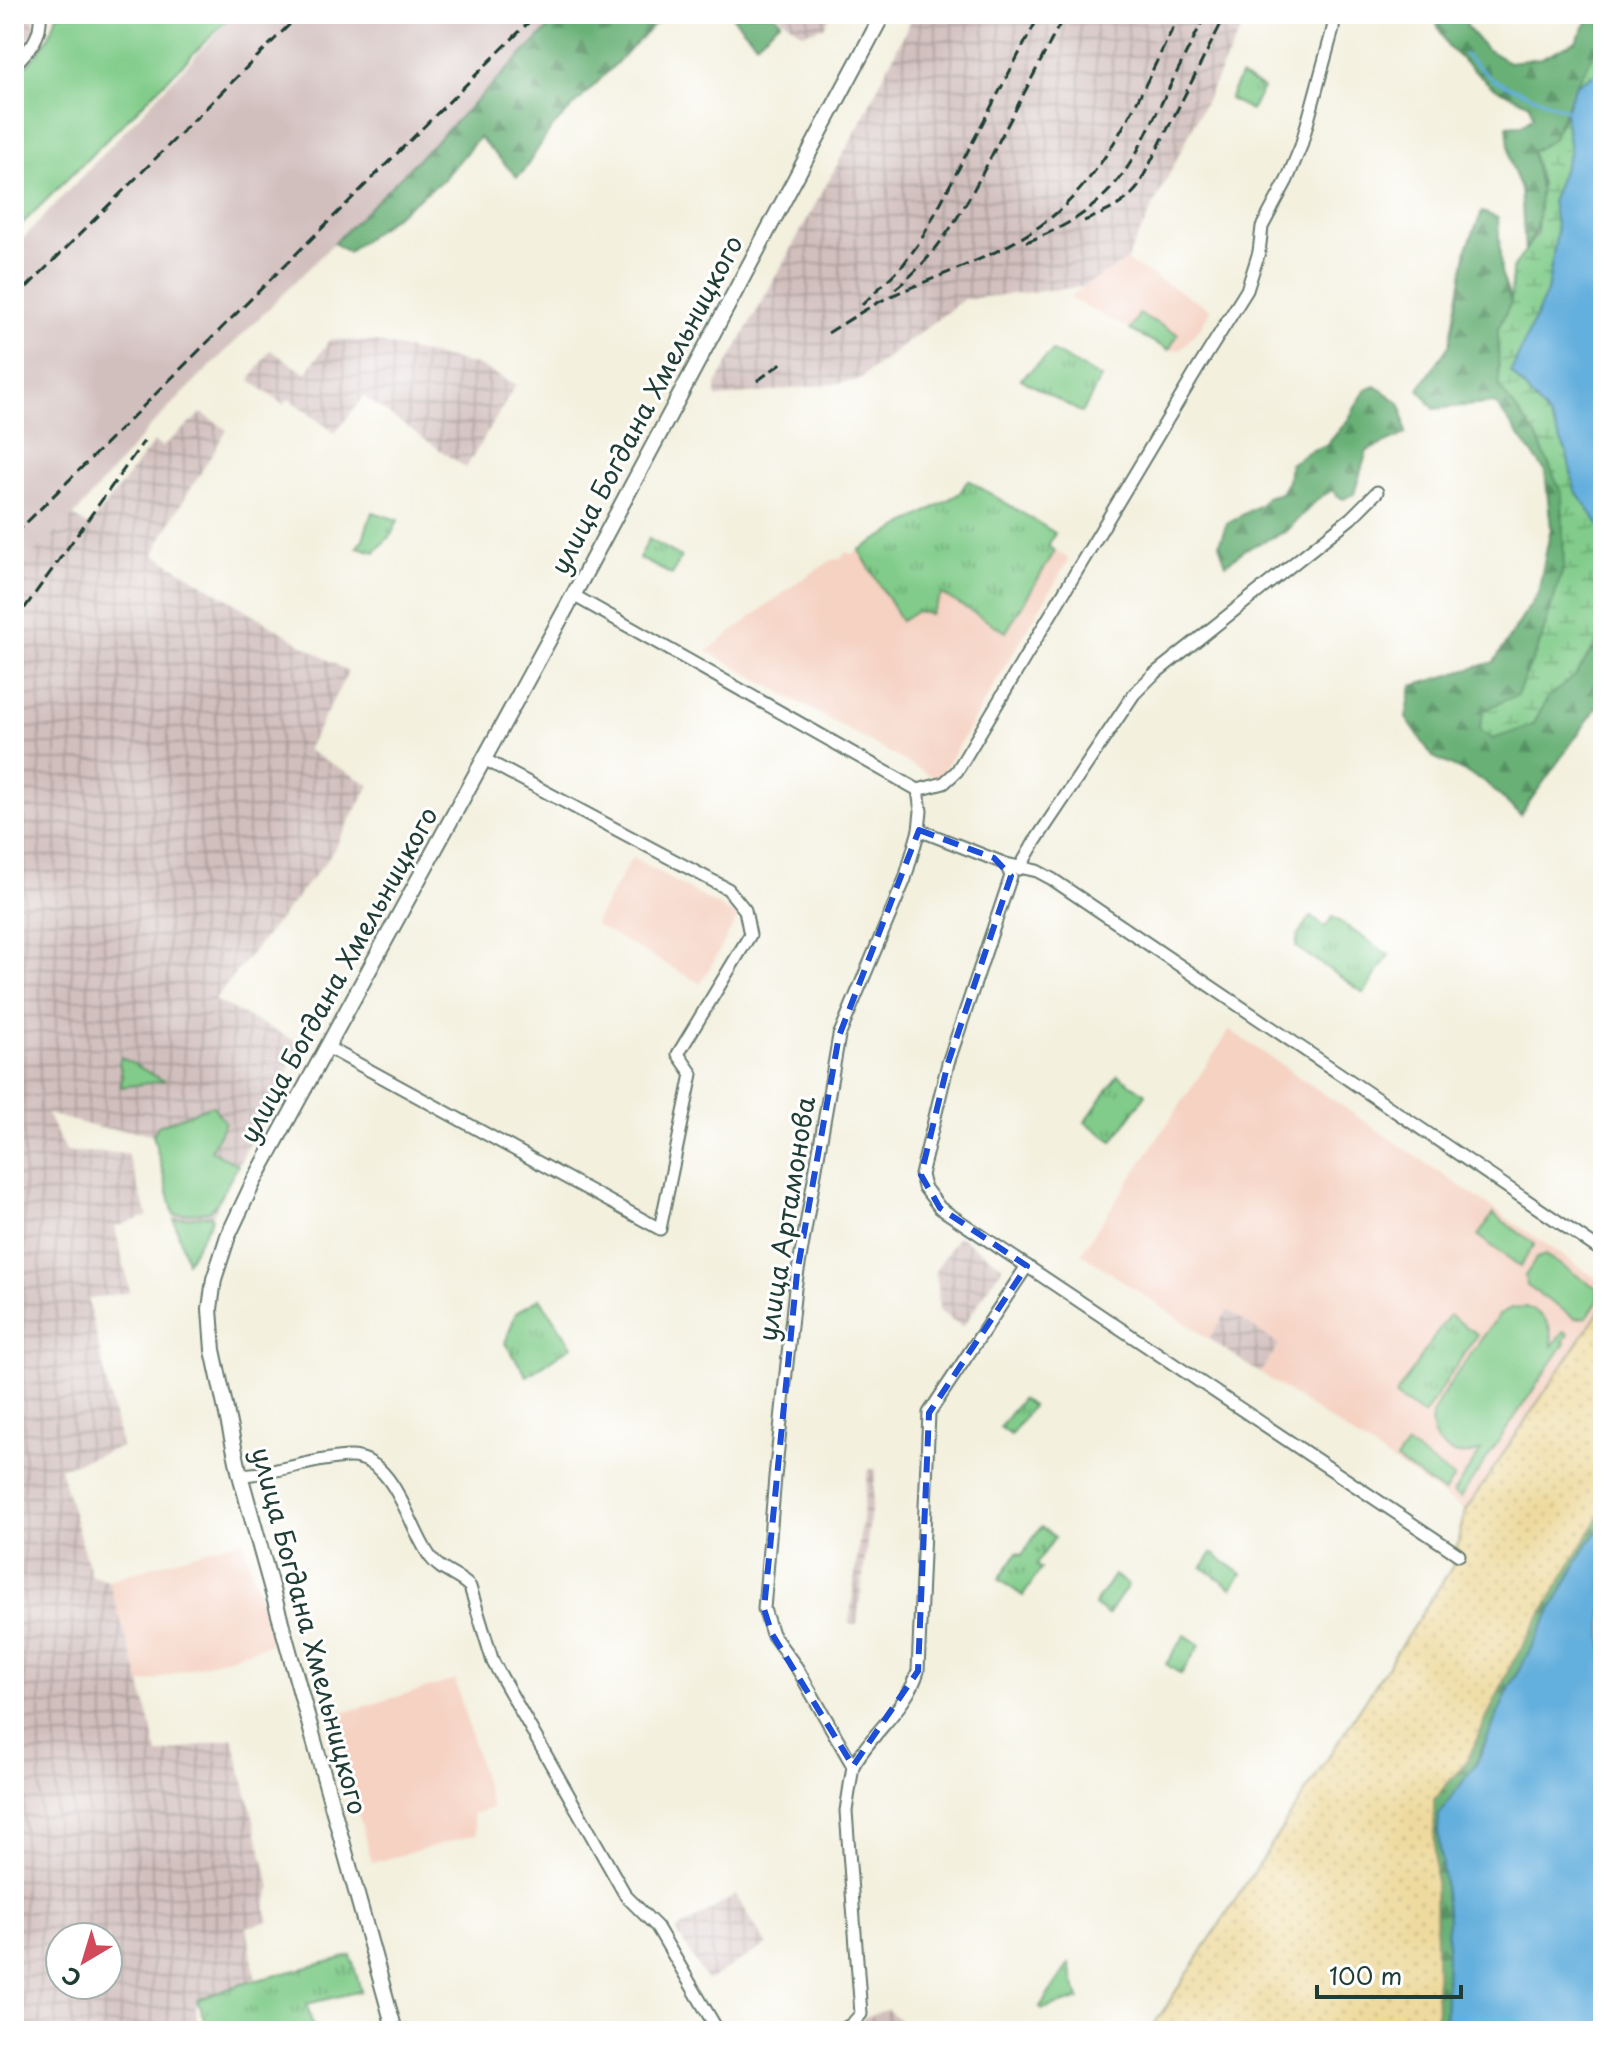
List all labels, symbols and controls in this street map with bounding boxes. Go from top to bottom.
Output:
street label: улица Богдана Хмельницкого [539,228,752,581]
street label: улица Богдана Хмельницкого [229,799,447,1150]
street label: улица Артамонова [747,1093,824,1344]
street label: улица Богдана Хмельницкого [243,1442,378,1819]
north arrow [44,1921,124,2001]
scale bar [1317,1949,1461,1999]
text: 100 m [1329,1957,1402,1993]
text: С [54,1960,87,1996]

